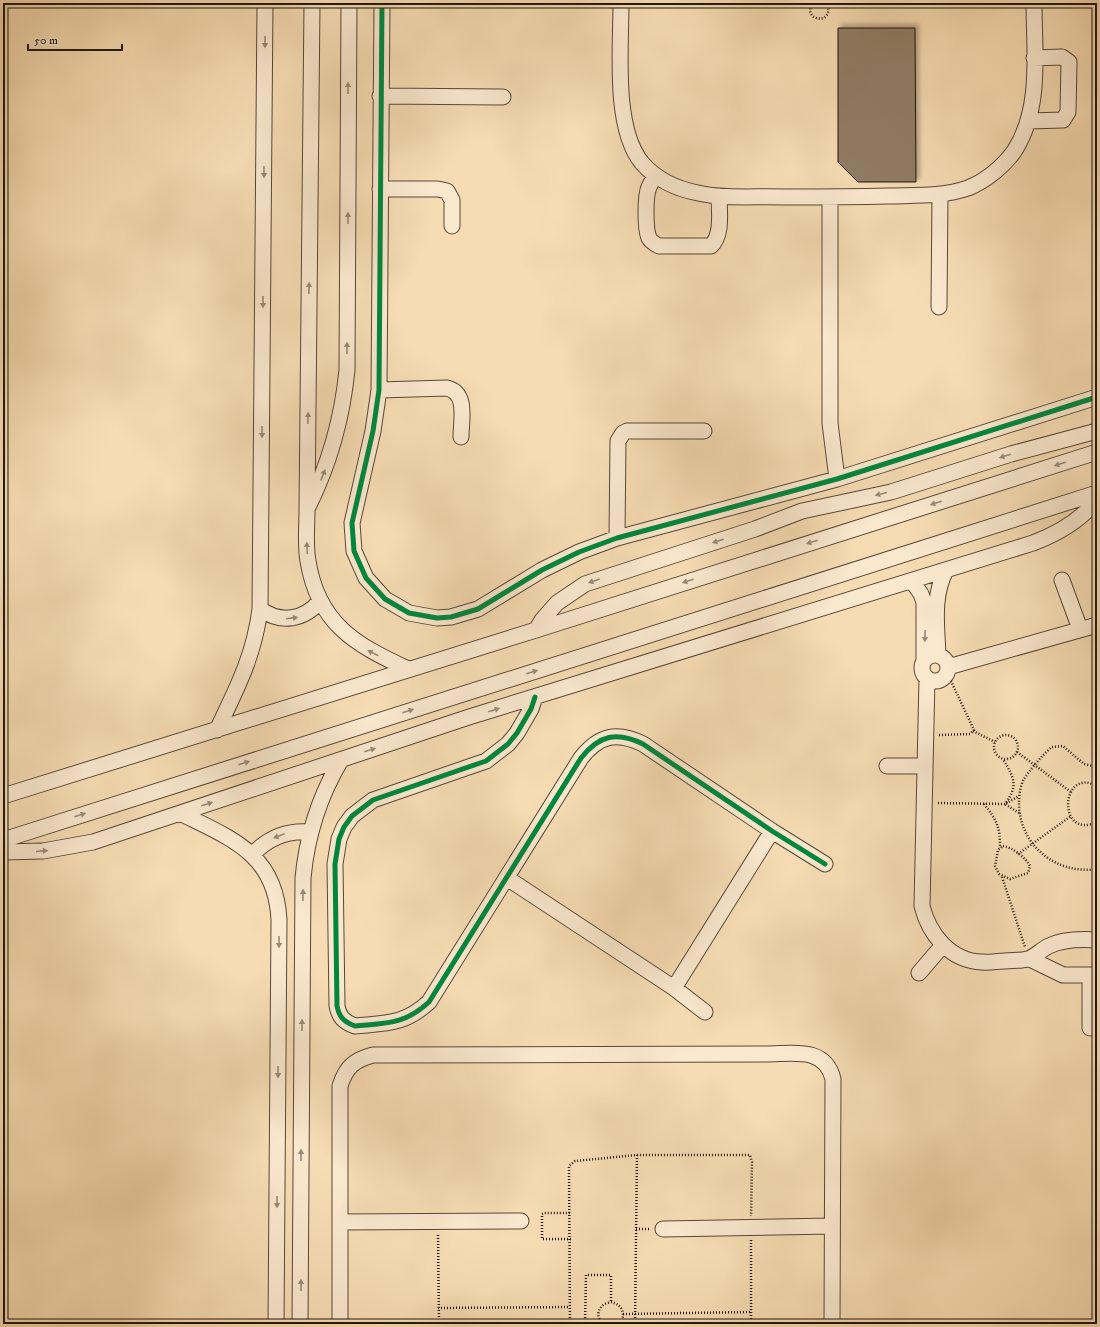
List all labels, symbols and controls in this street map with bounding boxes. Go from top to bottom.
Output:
scale bar [28,26,122,52]
text: 50 m [34,33,58,48]
one-way arrow [262,36,268,49]
one-way arrow [345,81,351,94]
one-way arrow [261,166,267,179]
one-way arrow [345,211,351,224]
one-way arrow [306,281,312,294]
one-way arrow [260,296,266,309]
one-way arrow [344,341,350,354]
one-way arrow [304,412,311,424]
one-way arrow [259,426,265,439]
one-way arrow [999,453,1011,459]
one-way arrow [1053,461,1065,467]
one-way arrow [321,468,327,480]
one-way arrow [875,492,887,498]
one-way arrow [929,500,941,506]
one-way arrow [711,538,723,544]
one-way arrow [806,539,818,545]
one-way arrow [304,541,310,554]
one-way arrow [588,578,600,584]
one-way arrow [682,578,694,584]
one-way arrow [286,615,298,621]
one-way arrow [922,630,928,643]
one-way arrow [367,649,379,656]
one-way arrow [526,669,538,675]
one-way arrow [488,707,500,713]
one-way arrow [402,708,414,714]
one-way arrow [365,747,377,753]
one-way arrow [238,760,250,766]
one-way arrow [201,801,213,807]
one-way arrow [75,812,87,818]
one-way arrow [272,834,284,840]
one-way arrow [36,848,48,855]
one-way arrow [300,888,306,901]
one-way arrow [276,936,282,949]
one-way arrow [299,1018,305,1031]
one-way arrow [275,1066,281,1079]
one-way arrow [298,1148,304,1161]
one-way arrow [274,1196,280,1209]
one-way arrow [298,1278,304,1291]

